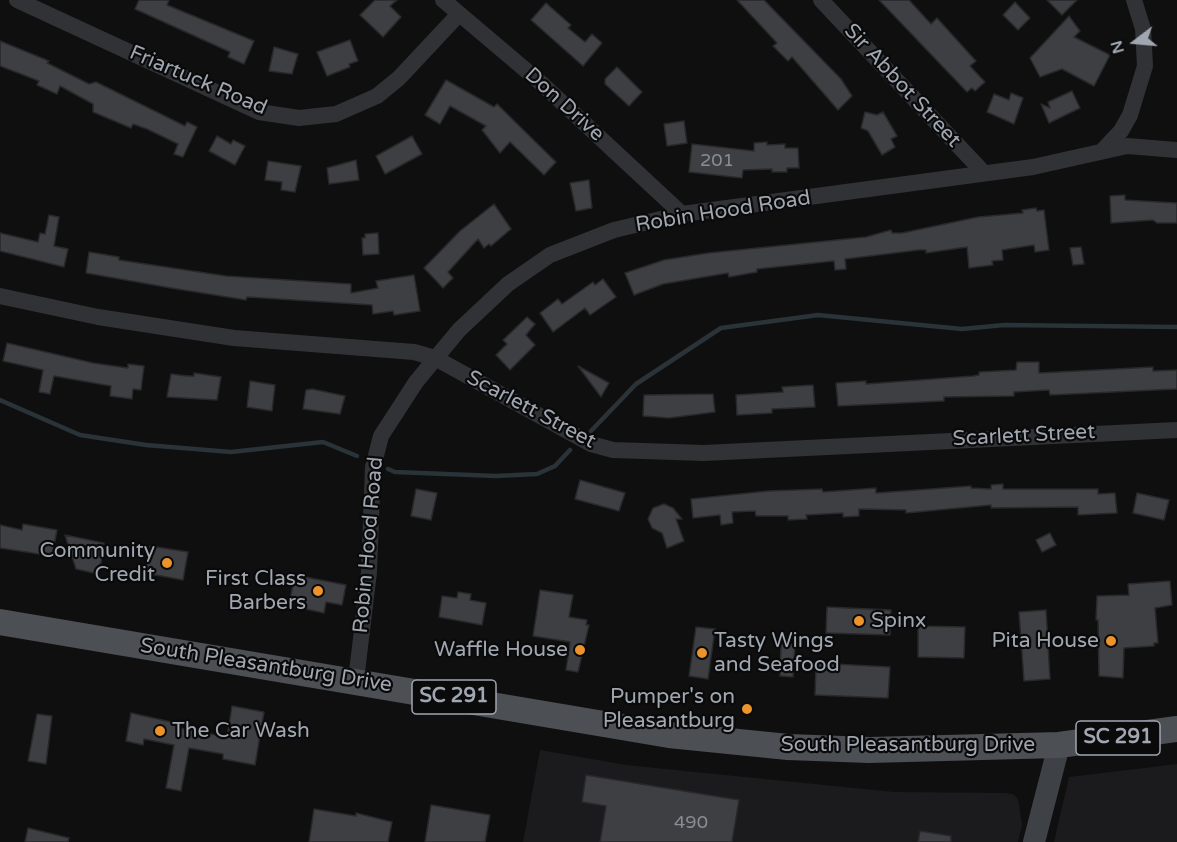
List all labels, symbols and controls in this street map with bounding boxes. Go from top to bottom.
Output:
north arrow [1105,12,1165,72]
street label: Sir Abbot Street [838,19,966,153]
text: N [1106,38,1129,56]
street label: Friartuck Road [125,41,271,121]
street label: Don Drive [519,63,609,147]
house number: 201 [700,150,734,172]
street label: Robin Hood Road [634,186,812,238]
street label: Scarlett Street [462,365,600,455]
street label: Scarlett Street [952,420,1096,452]
street label: Robin Hood Road [349,456,389,634]
place label: Community Credit [40,538,155,588]
marker: Community Credit [160,556,174,570]
place label: First Class Barbers [205,566,306,616]
marker: First Class Barbers [311,584,325,598]
place label: Spinx [871,608,926,634]
marker: Spinx [852,614,866,628]
place label: Tasty Wings and Seafood [714,628,840,678]
place label: Pita House [991,628,1099,654]
street label: South Pleasantburg Drive [138,634,394,698]
marker: Pita House [1104,634,1118,648]
place label: Waffle House [434,637,568,663]
marker: Waffle House [573,643,587,657]
marker: Tasty Wings and Seafood [695,646,709,660]
road number: SC 291 [412,680,496,714]
place label: Pumper's on Pleasantburg [603,684,735,734]
marker: Pumper's on Pleasantburg [740,702,754,716]
place label: The Car Wash [172,718,310,744]
road number: SC 291 [1076,721,1160,755]
marker: The Car Wash [153,724,167,738]
street label: South Pleasantburg Drive [781,732,1035,758]
house number: 490 [674,812,708,834]

